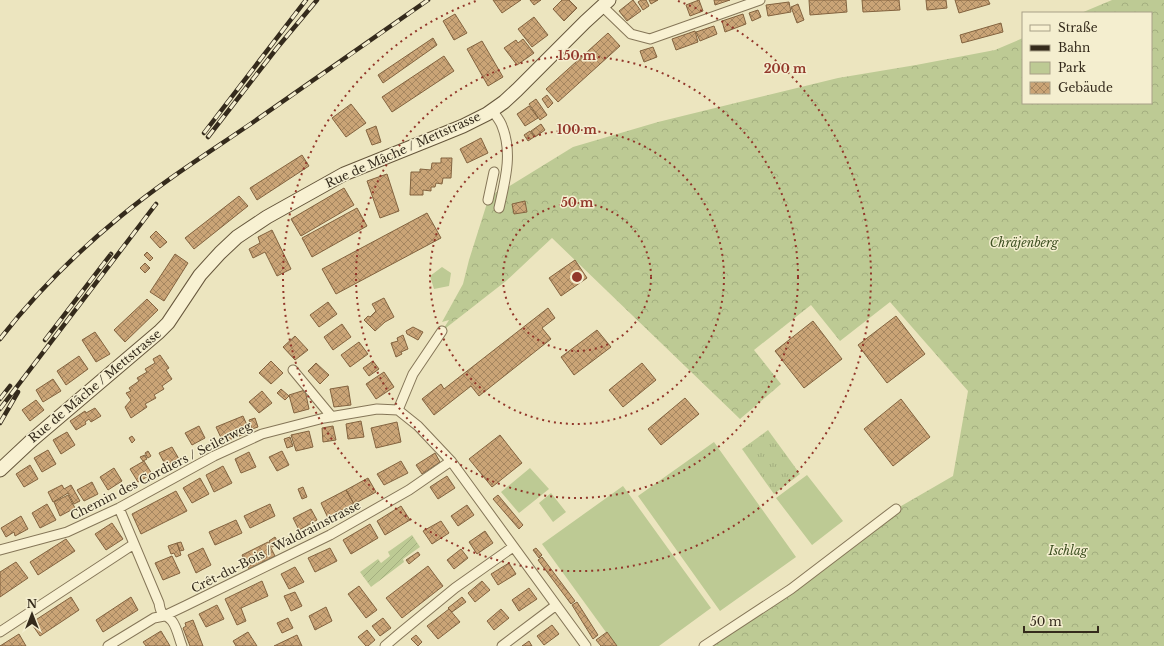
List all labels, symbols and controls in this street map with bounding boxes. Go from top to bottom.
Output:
legend [1022,12,1152,104]
text: Straße [1058,20,1098,35]
text: Bahn [1058,40,1090,55]
text: 150 m [558,48,597,63]
text: Park [1058,60,1086,75]
text: 200 m [764,61,807,76]
text: Gebäude [1058,80,1113,95]
street label: Rue de Mâche / Mettstrasse [323,108,483,191]
text: 100 m [557,122,598,137]
text: 50 m [561,195,594,210]
park label: Chräjenberg [990,235,1060,250]
centre of rings [570,270,584,284]
street label: Rue de Mâche / Mettstrasse [25,326,164,445]
street label: Chemin des Cordiers / Seilerweg [67,418,255,523]
street label: Crêt-du-Bois / Waldrainstrasse [188,497,363,596]
park label: Ischlag [1048,543,1089,558]
north arrow [12,594,52,634]
text: N [27,597,38,611]
scale bar [1024,608,1098,634]
text: 50 m [1030,614,1062,629]

